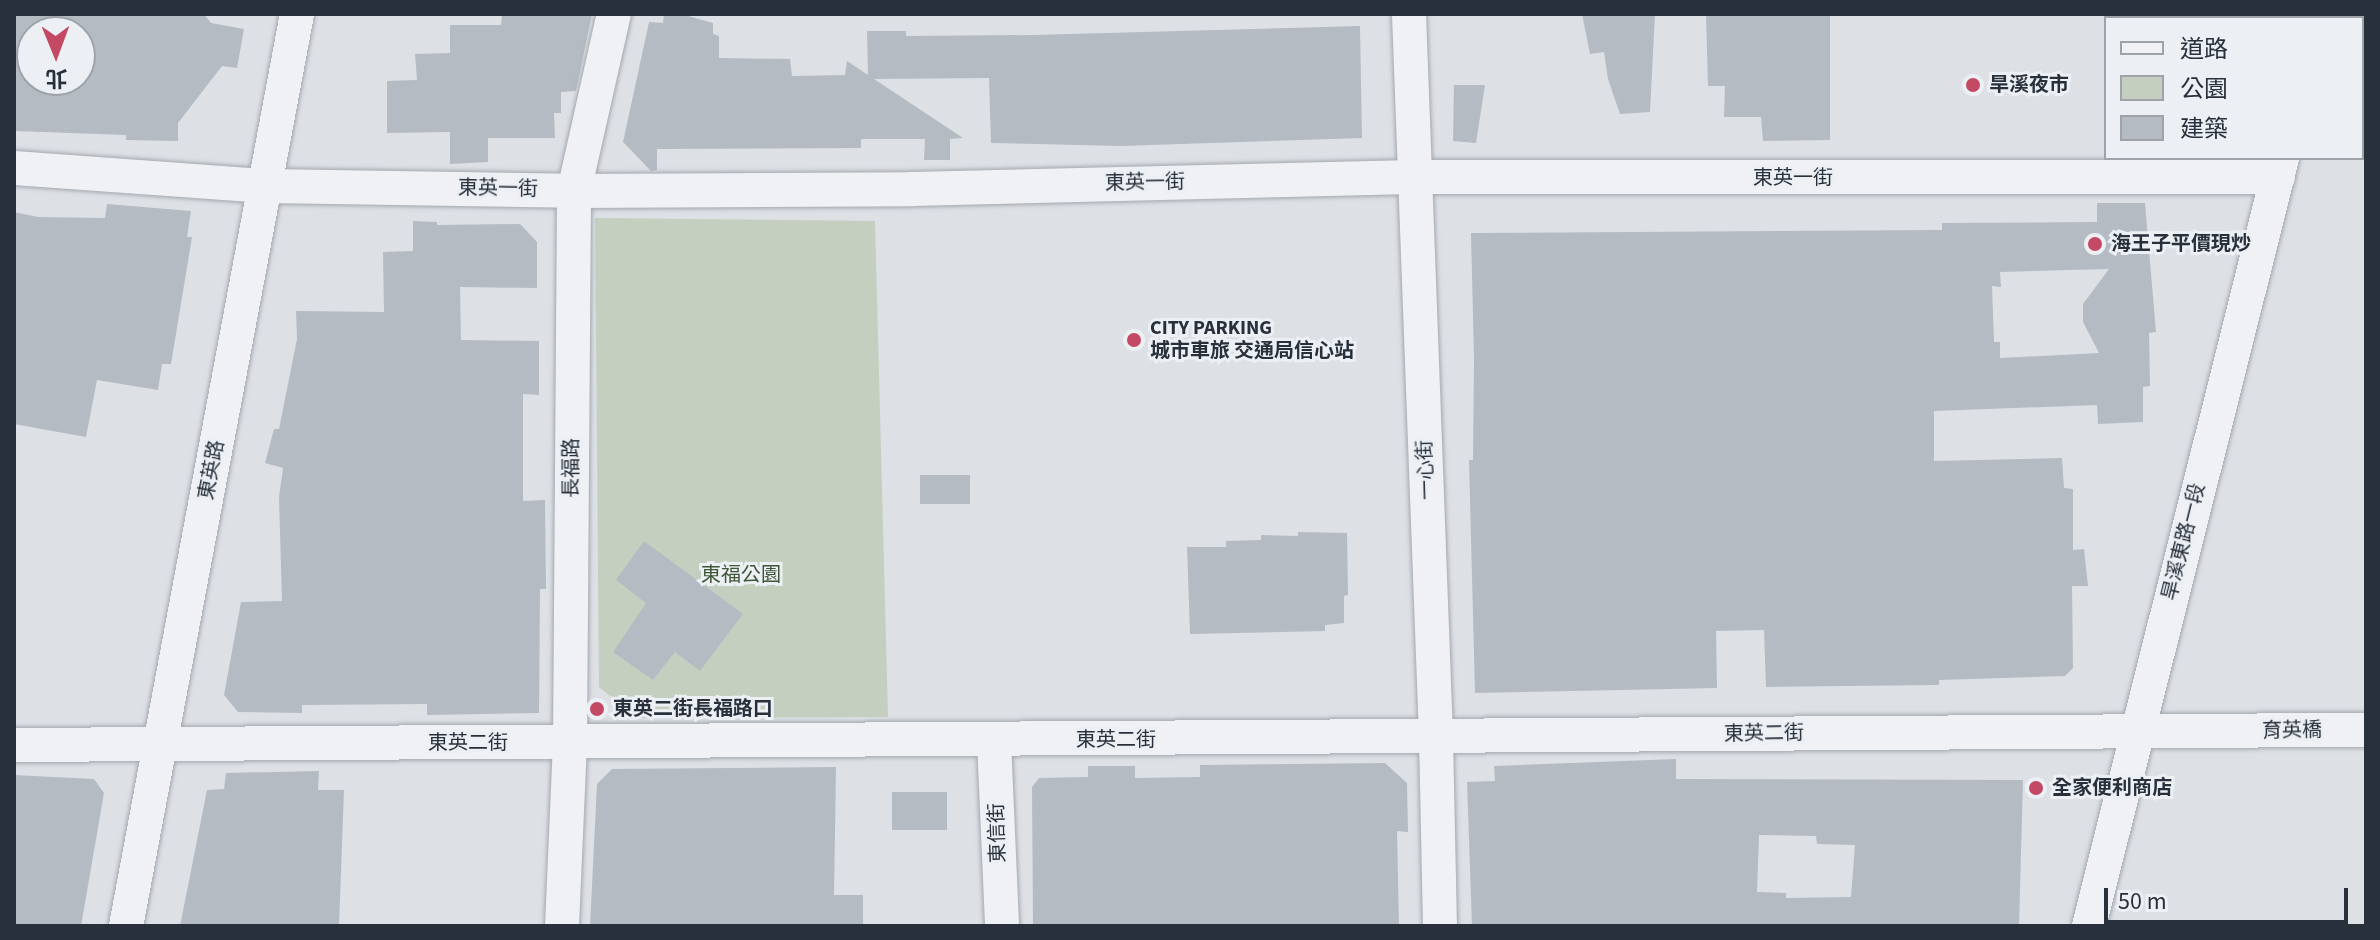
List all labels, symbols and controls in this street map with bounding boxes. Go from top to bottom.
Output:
north arrow [16,16,96,96]
legend [2104,16,2364,160]
text: 道路 [2180,32,2228,67]
text: 北 [45,62,68,94]
text: 公園 [2180,72,2228,107]
place label: 旱溪夜市 [1989,73,2069,97]
marker: 旱溪夜市 [1964,76,1982,94]
text: 建築 [2180,112,2228,147]
street label: 東英一街 [1753,166,1833,190]
street label: 東英一街 [1105,170,1185,196]
street label: 東英一街 [458,176,538,202]
place label: 海王子平價現炒 [2111,232,2251,256]
marker: 海王子平價現炒 [2086,235,2104,253]
place label: CITY PARKING 城市車旅 交通局信心站 [1150,316,1354,363]
marker: CITY PARKING 城市車旅 交通局信心站 [1125,331,1143,349]
street label: 東英路 [194,438,230,502]
street label: 長福路 [560,438,584,498]
street label: 一心街 [1413,440,1439,500]
street label: 旱溪東路一段 [2158,481,2210,603]
park label: 東福公園 [701,563,781,587]
place label: 東英二街長福路口 [613,697,773,721]
marker: 東英二街長福路口 [588,700,606,718]
street label: 育英橋 [2262,718,2322,744]
street label: 東英二街 [1724,721,1804,747]
street label: 東英二街 [1076,728,1156,752]
street label: 東英二街 [428,731,508,755]
place label: 全家便利商店 [2052,776,2172,800]
marker: 全家便利商店 [2027,779,2045,797]
street label: 東信街 [985,803,1011,863]
scale bar [2108,872,2352,922]
text: 50 m [2118,884,2167,919]

